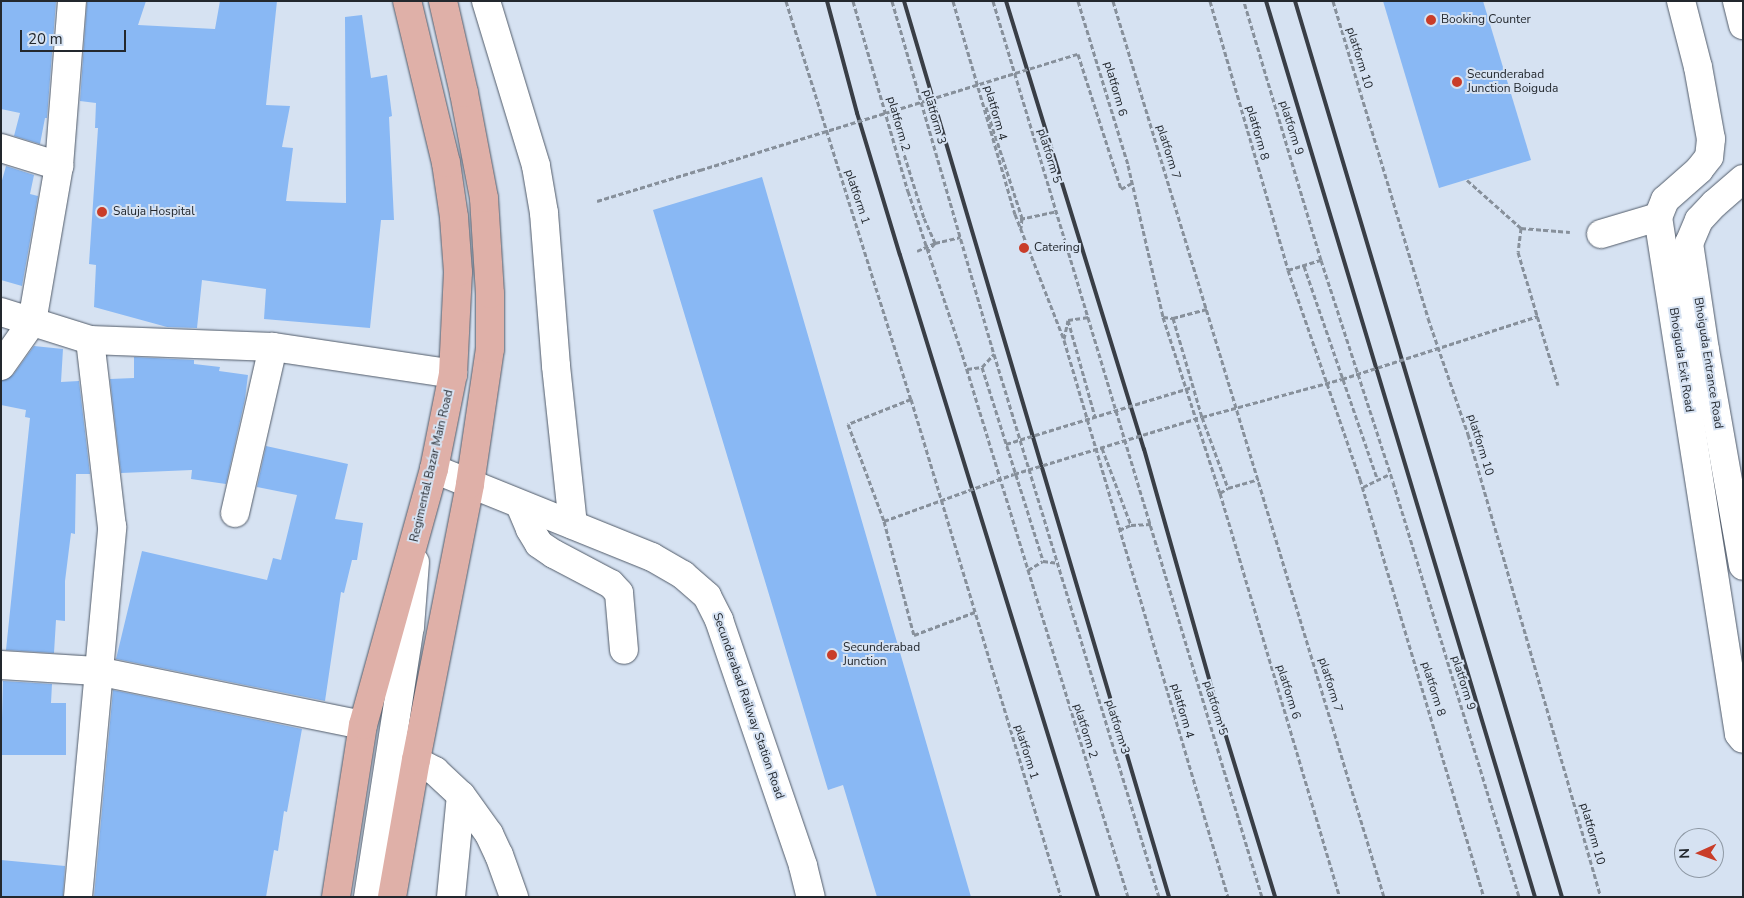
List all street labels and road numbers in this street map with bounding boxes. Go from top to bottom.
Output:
street label: platform 10 [1343,25,1375,91]
street label: platform 6 [1100,60,1130,118]
street label: platform 4 [980,84,1010,142]
street label: platform 3 [919,88,949,146]
street label: platform 2 [883,95,913,153]
street label: platform 9 [1276,99,1306,157]
street label: platform 8 [1242,104,1272,162]
street label: platform 7 [1153,123,1183,181]
street label: platform 5 [1034,127,1064,185]
street label: platform 1 [841,168,873,226]
street label: Bhoiguda Entrance Road [1690,296,1726,430]
street label: Bhoiguda Exit Road [1666,307,1696,413]
street label: Regimental Bazar Main Road [407,389,457,543]
street label: platform 10 [1464,412,1496,478]
street label: Secunderabad Railway Station Road [709,611,787,801]
street label: platform 9 [1448,654,1478,712]
street label: platform 7 [1315,656,1345,714]
street label: platform 8 [1418,660,1448,718]
street label: platform 6 [1273,663,1303,721]
street label: platform 5 [1200,679,1230,737]
street label: platform 4 [1167,682,1197,740]
street label: platform 3 [1102,698,1132,756]
street label: platform 2 [1070,702,1100,760]
street label: platform 1 [1011,723,1041,781]
street label: platform 10 [1576,801,1608,867]

